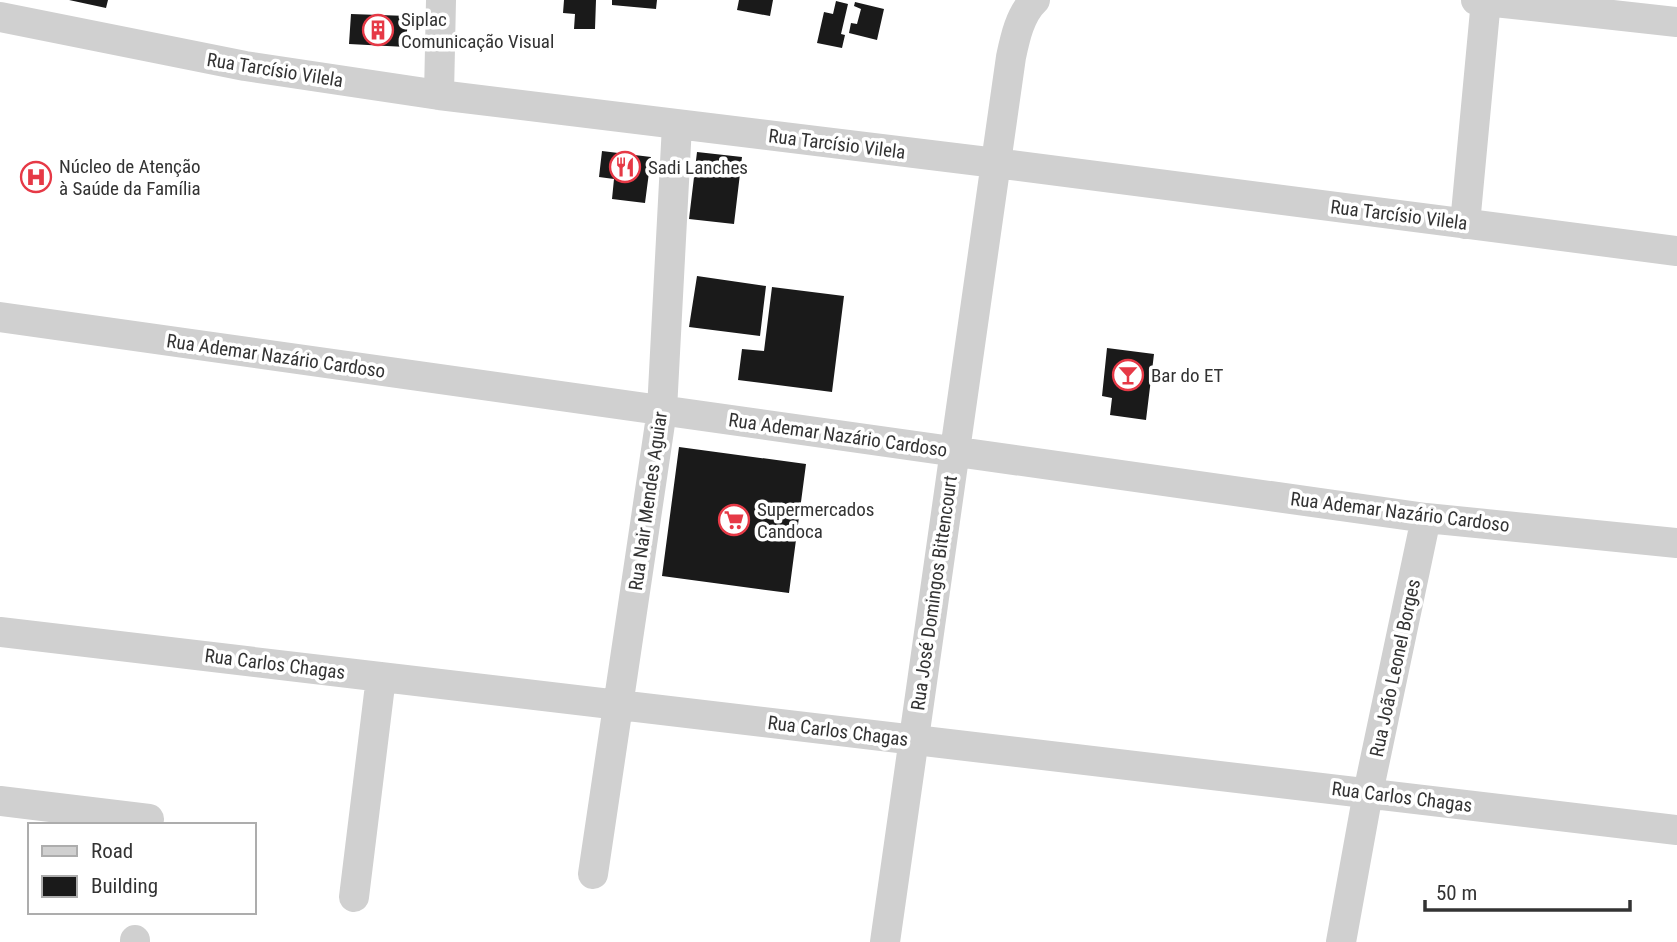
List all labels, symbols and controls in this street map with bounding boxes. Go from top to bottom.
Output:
place label: Siplac Comunicação Visual [401,8,554,53]
building icon: Siplac Comunicação Visual [361,13,395,47]
street label: Rua Tarcísio Vilela [205,48,345,92]
street label: Rua Tarcísio Vilela [767,124,907,164]
restaurant icon: Sadi Lanches [608,150,642,184]
place label: Núcleo de Atenção à Saúde da Família [59,155,201,200]
place label: Sadi Lanches [648,156,748,179]
hospital icon: Núcleo de Atenção à Saúde da Família [19,160,53,194]
street label: Rua Tarcísio Vilela [1329,195,1469,235]
street label: Rua Ademar Nazário Cardoso [165,329,387,383]
bar icon: Bar do ET [1111,358,1145,392]
place label: Bar do ET [1151,364,1224,387]
street label: Rua Ademar Nazário Cardoso [727,408,949,462]
street label: Rua Nair Mendes Aguiar [624,410,672,592]
street label: Rua José Domingos Bittencourt [906,474,962,712]
street label: Rua Ademar Nazário Cardoso [1289,487,1511,537]
place label: Supermercados Candoca [757,498,874,543]
supermarket icon: Supermercados Candoca [717,503,751,537]
street label: Rua João Leonel Borges [1365,577,1425,759]
street label: Rua Carlos Chagas [203,644,347,684]
street label: Rua Carlos Chagas [766,711,910,751]
street label: Rua Carlos Chagas [1330,777,1474,817]
legend [28,823,256,914]
text: Road [91,839,133,863]
scale bar [1425,869,1630,913]
text: Building [91,874,158,898]
text: 50 m [1436,881,1477,905]

